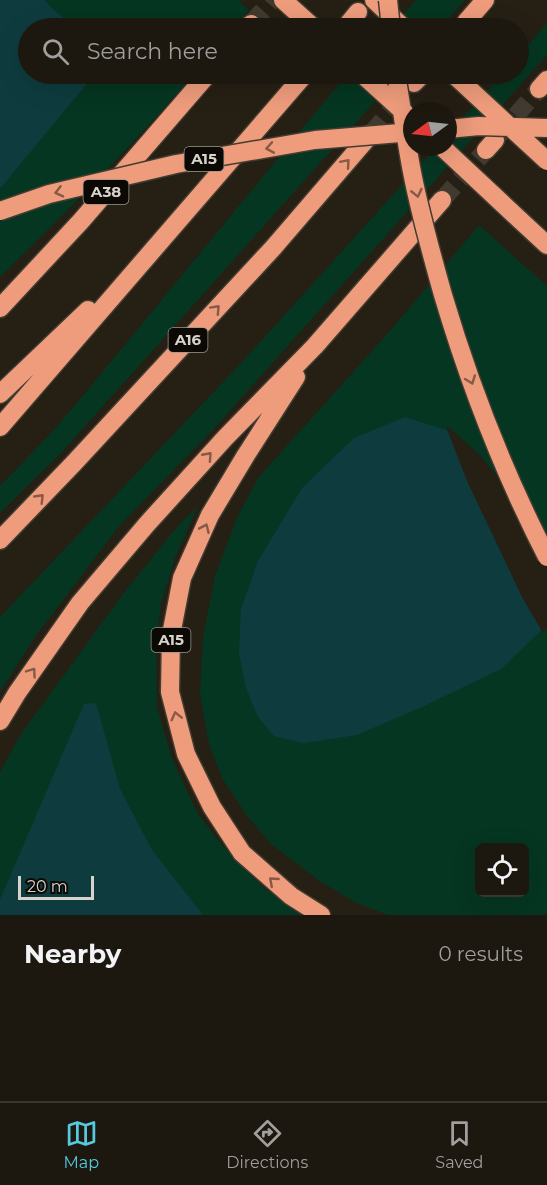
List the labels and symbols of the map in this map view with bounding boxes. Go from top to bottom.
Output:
north arrow [403,102,457,156]
one-way arrow [266,141,275,153]
road number: A15 [184,147,224,171]
one-way arrow [338,159,349,170]
road number: A38 [84,180,128,204]
one-way arrow [54,184,64,197]
one-way arrow [409,188,422,198]
one-way arrow [209,306,220,316]
road number: A16 [168,328,207,352]
one-way arrow [463,374,476,385]
one-way arrow [201,453,212,463]
one-way arrow [33,495,44,506]
one-way arrow [198,523,210,534]
road number: A15 [152,628,190,652]
one-way arrow [25,668,36,679]
one-way arrow [171,711,184,721]
scale bar [18,873,94,900]
one-way arrow [269,877,280,888]

